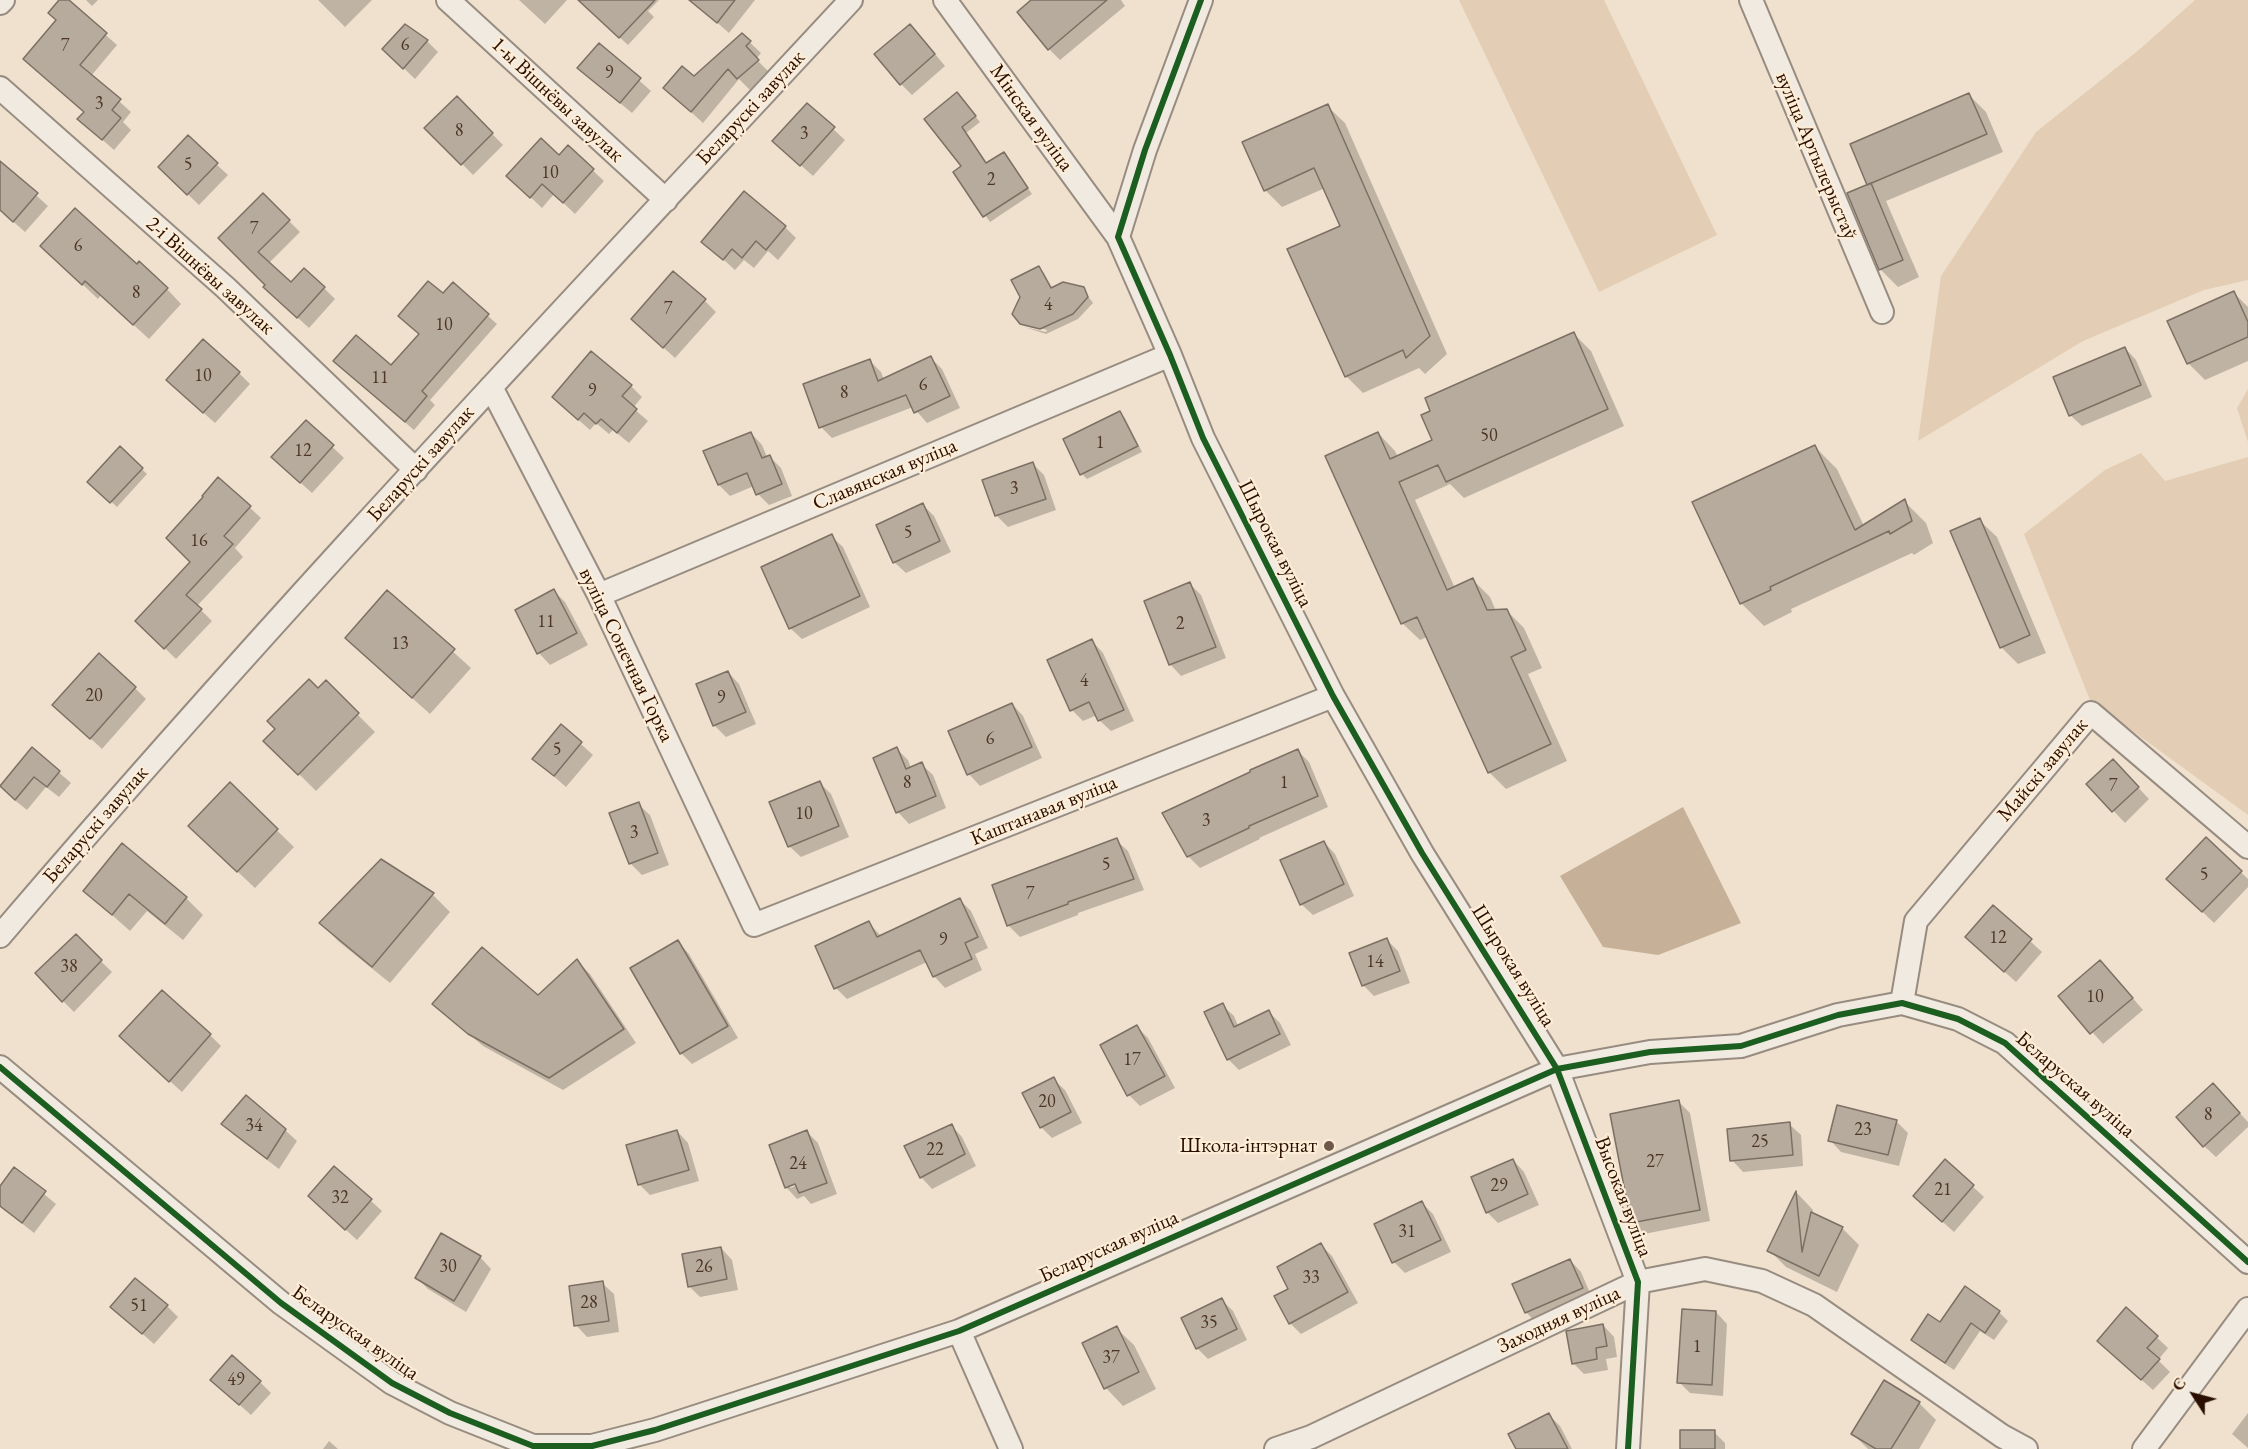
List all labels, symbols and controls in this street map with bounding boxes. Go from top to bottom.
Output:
street label: 1-ы Вішнёвы завулак [485,32,629,168]
house number: 6 [401,34,409,56]
house number: 7 [61,35,69,57]
street label: Беларускі завулак [691,45,811,171]
street label: Мінская вуліца [984,59,1078,177]
house number: 9 [605,62,613,84]
street label: вуліца Артылерыстаў [1769,69,1863,243]
house number: 3 [95,93,103,115]
house number: 8 [455,120,463,142]
house number: 3 [800,123,808,145]
house number: 5 [184,154,192,176]
house number: 10 [541,162,559,184]
house number: 2 [987,169,995,191]
street label: 2-і Вішнёвы завулак [140,212,280,340]
house number: 7 [250,218,258,240]
house number: 6 [74,235,82,257]
house number: 8 [132,282,140,304]
house number: 4 [1044,294,1052,316]
house number: 7 [664,298,672,320]
house number: 10 [435,314,453,336]
house number: 10 [194,365,212,387]
house number: 11 [371,367,389,389]
house number: 6 [919,374,927,396]
house number: 9 [588,380,596,402]
house number: 8 [840,382,848,404]
street label: Беларускі завулак [362,401,480,527]
house number: 50 [1480,425,1498,447]
house number: 1 [1096,432,1104,454]
street label: Славянская вуліца [809,433,961,517]
house number: 12 [294,440,312,462]
street label: Шырокая вуліца [1232,476,1318,612]
house number: 3 [1010,478,1018,500]
house number: 5 [904,522,912,544]
house number: 16 [190,530,208,552]
street label: вуліца Сонечная Горка [573,564,679,746]
house number: 11 [537,611,555,633]
house number: 2 [1176,613,1184,635]
house number: 13 [391,633,409,655]
house number: 4 [1080,670,1088,692]
house number: 20 [85,685,103,707]
house number: 9 [717,687,725,709]
street label: Майскі завулак [1992,713,2094,827]
house number: 6 [986,728,994,750]
house number: 5 [553,739,561,761]
street label: Беларускі завулак [38,761,154,889]
street label: Каштанавая вуліца [967,770,1121,852]
house number: 8 [903,772,911,794]
house number: 1 [1280,772,1288,794]
house number: 7 [2109,775,2117,797]
house number: 10 [795,803,813,825]
house number: 3 [1202,810,1210,832]
house number: 3 [630,822,638,844]
house number: 5 [1102,854,1110,876]
house number: 5 [2200,864,2208,886]
house number: 7 [1026,883,1034,905]
street label: Шырокая вуліца [1465,900,1561,1032]
house number: 12 [1989,927,2007,949]
house number: 9 [939,929,947,951]
house number: 14 [1366,951,1384,973]
house number: 38 [60,956,78,978]
house number: 10 [2086,986,2104,1008]
street label: Беларуская вуліца [2010,1026,2140,1144]
house number: 17 [1123,1049,1141,1071]
house number: 20 [1038,1091,1056,1113]
house number: 8 [2204,1104,2212,1126]
house number: 34 [245,1115,263,1137]
house number: 23 [1854,1119,1872,1141]
house number: 25 [1751,1131,1769,1153]
place label: Школа-інтэрнат [1179,1133,1317,1159]
street label: Высокая вуліца [1588,1133,1658,1261]
house number: 22 [926,1139,944,1161]
marker: Школа-інтэрнат [1322,1139,1336,1153]
house number: 27 [1646,1151,1664,1173]
house number: 24 [789,1153,807,1175]
house number: 29 [1490,1175,1508,1197]
house number: 21 [1934,1179,1952,1201]
house number: 32 [331,1187,349,1209]
street label: Беларуская вуліца [1036,1205,1182,1289]
house number: 31 [1398,1221,1416,1243]
house number: 30 [439,1256,457,1278]
house number: 26 [695,1256,713,1278]
house number: 33 [1302,1267,1320,1289]
street label: Беларуская вуліца [286,1280,424,1386]
street label: Заходняя вуліца [1494,1281,1624,1359]
house number: 28 [580,1292,598,1314]
house number: 51 [130,1295,148,1317]
house number: 35 [1200,1312,1218,1334]
house number: 1 [1693,1336,1701,1358]
house number: 37 [1102,1347,1120,1369]
north arrow [2164,1365,2224,1425]
house number: 49 [227,1369,245,1391]
text: С [2167,1373,2191,1395]

